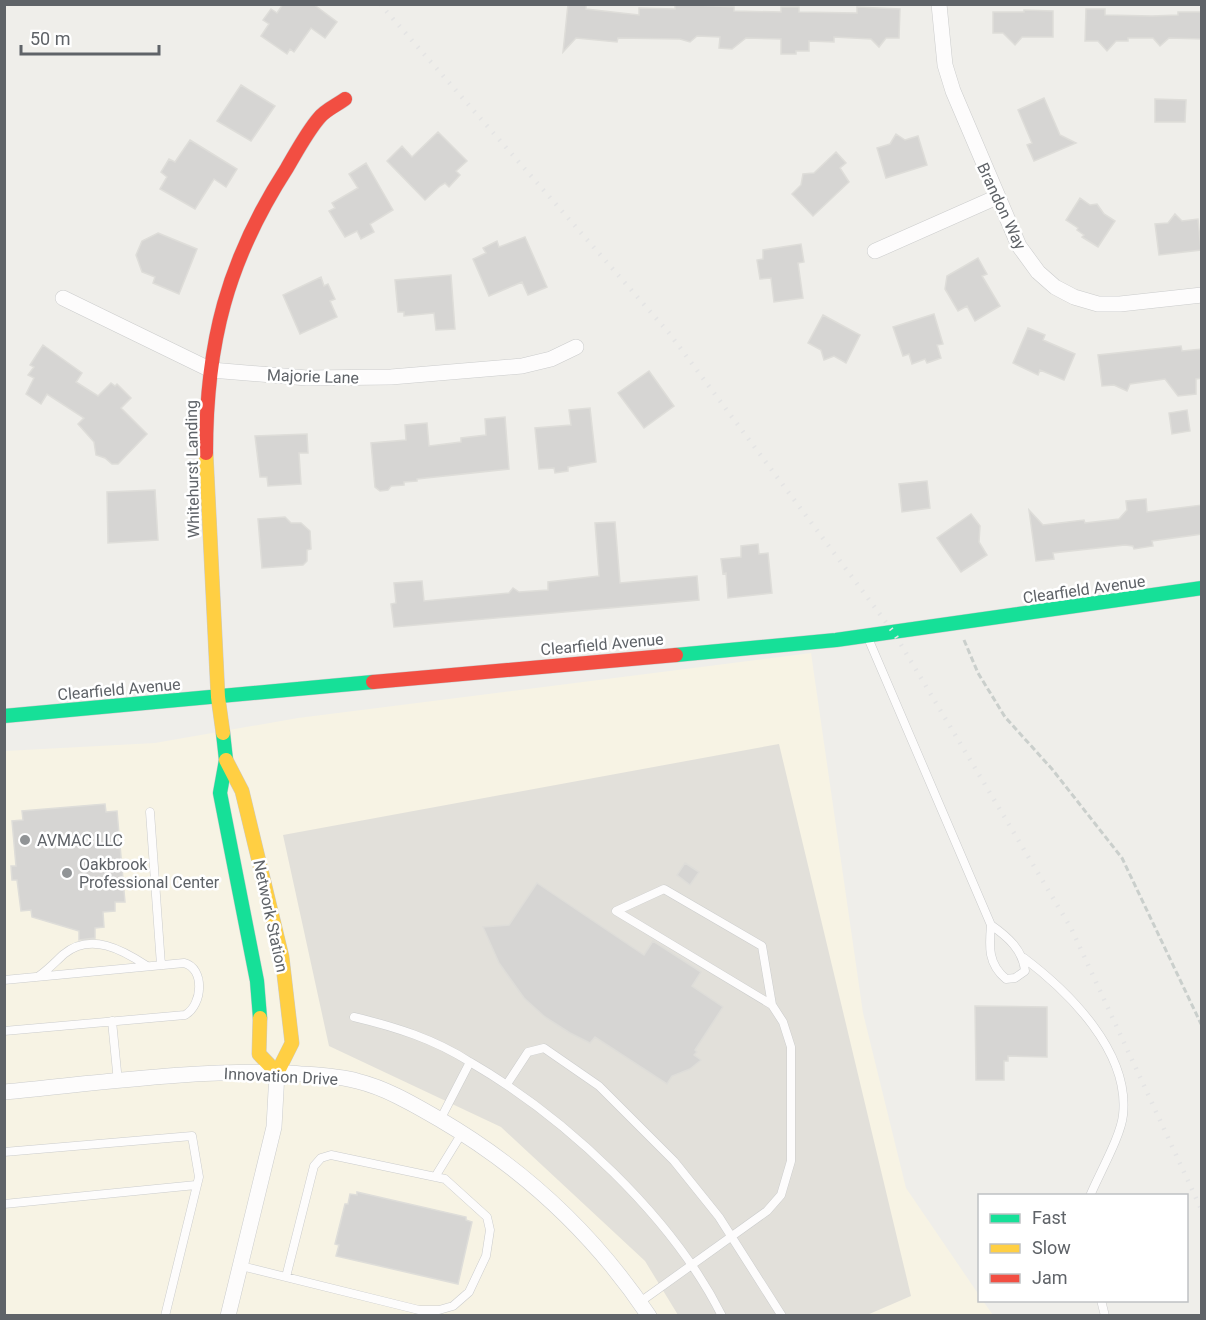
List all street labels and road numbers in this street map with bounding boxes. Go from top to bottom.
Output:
street label: Brandon Way [973,160,1030,253]
street label: Majorie Lane [267,365,359,388]
street label: Whitehurst Landing [182,400,203,538]
street label: Clearfield Avenue [1022,571,1147,607]
street label: Clearfield Avenue [540,630,664,659]
street label: Clearfield Avenue [57,675,181,704]
street label: Network Station [249,858,292,974]
street label: Innovation Drive [223,1064,339,1089]

